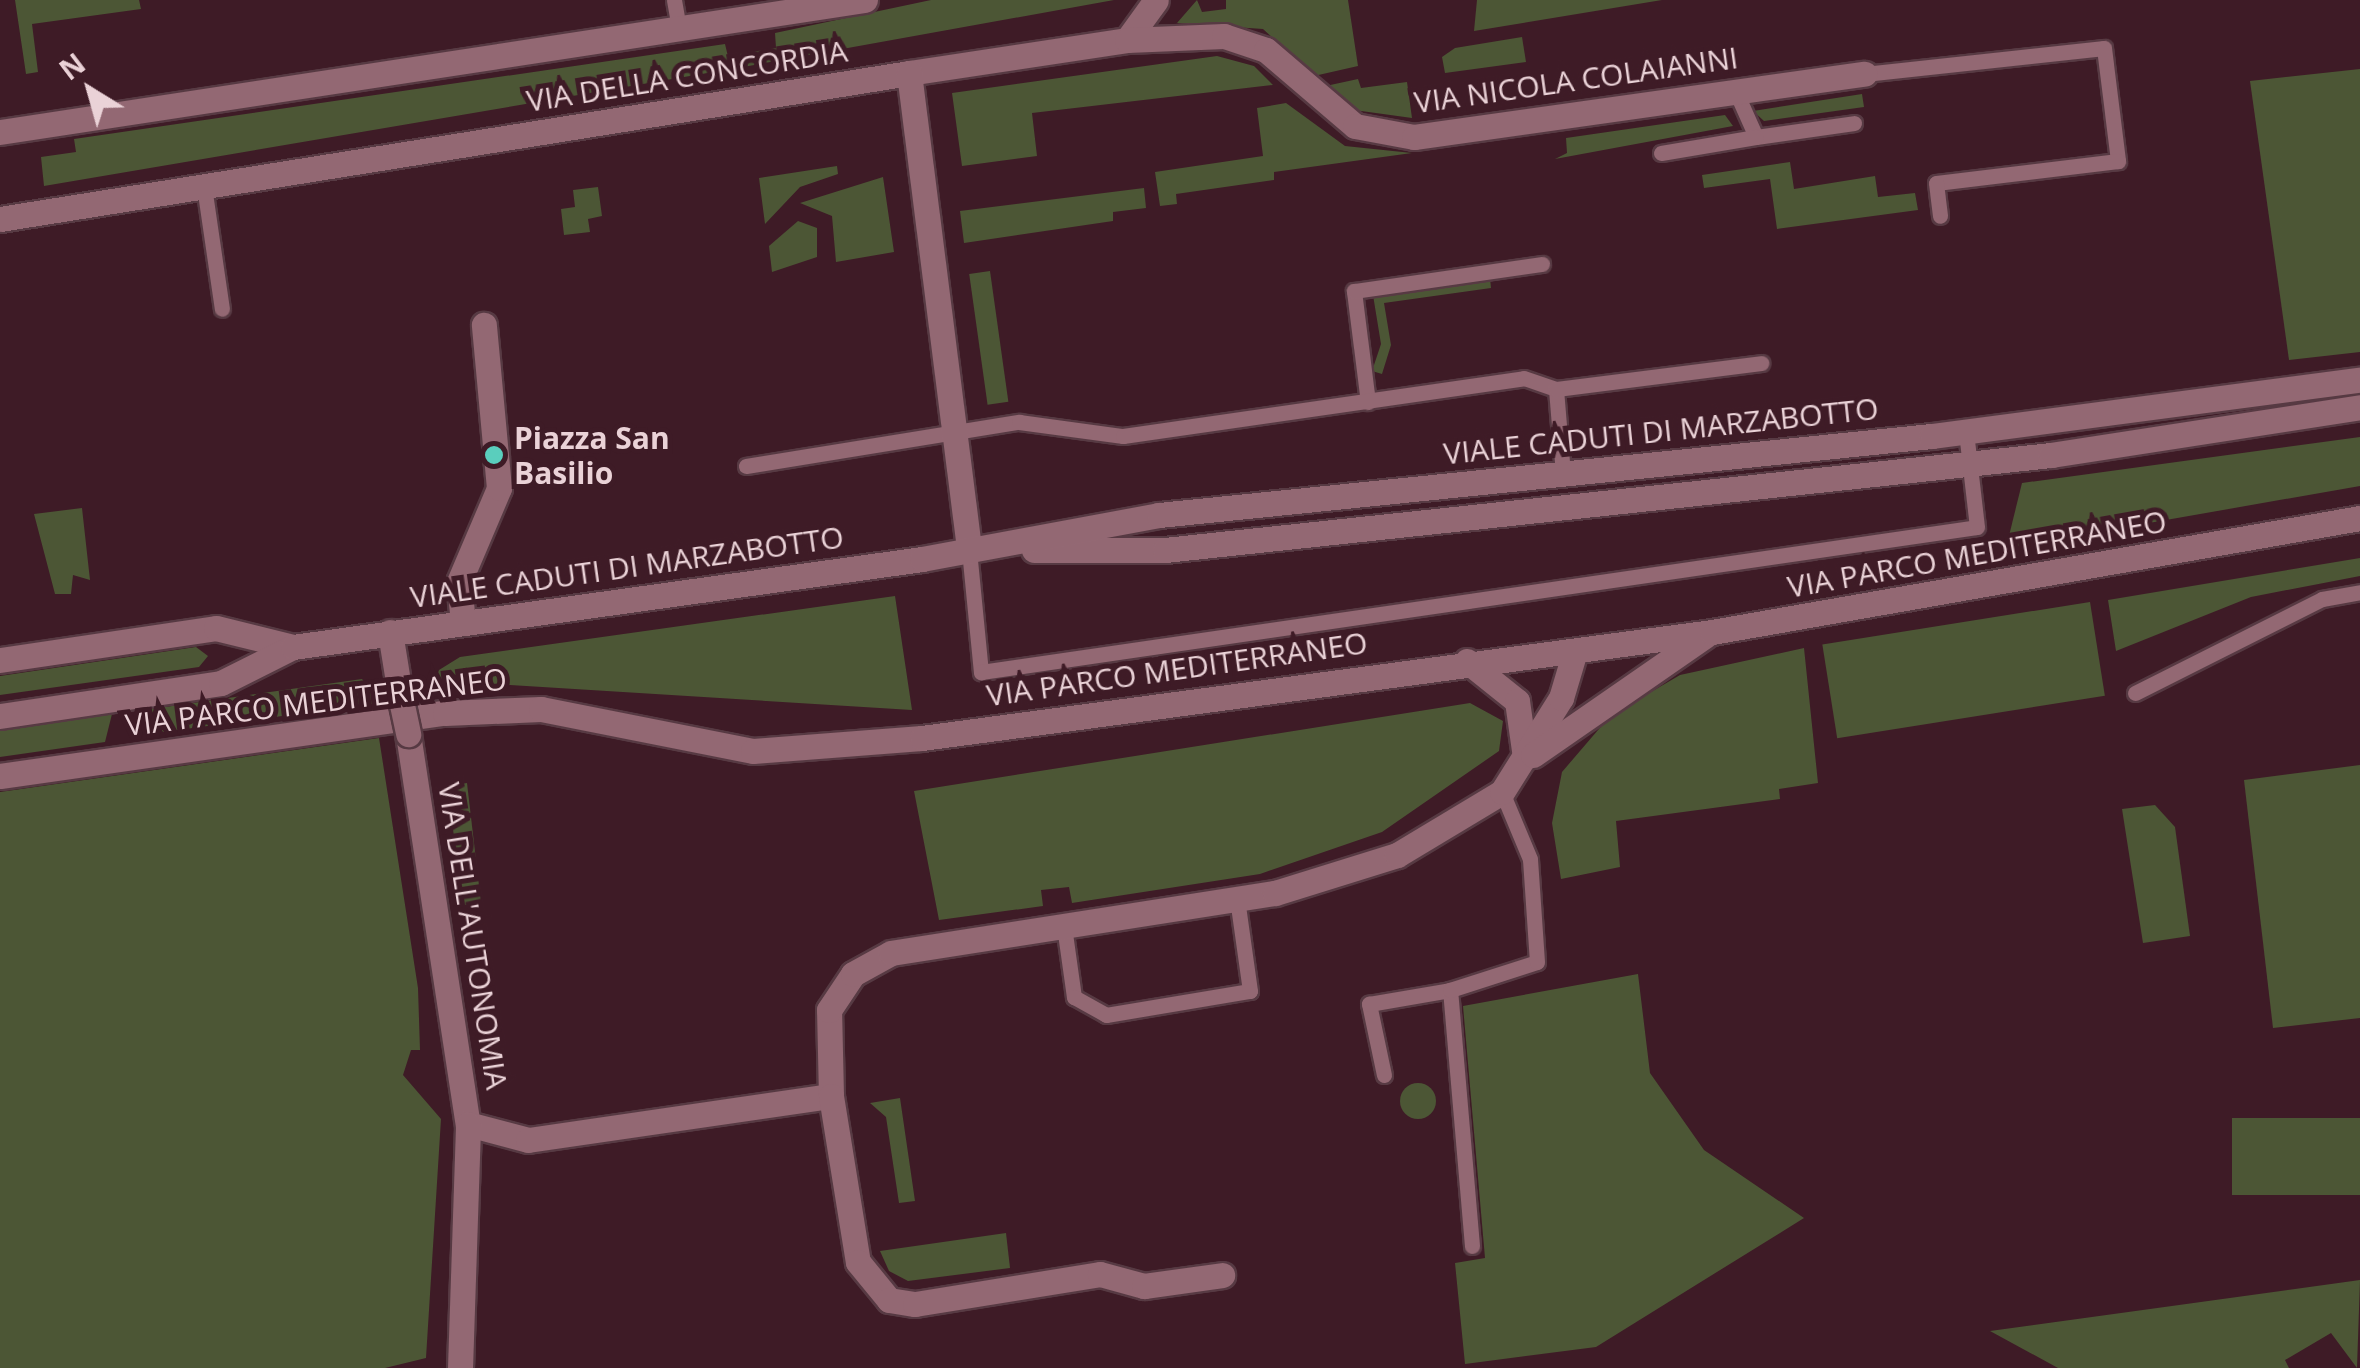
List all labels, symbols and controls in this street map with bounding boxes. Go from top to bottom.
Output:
street label: VIA DELLA CONCORDIA [524,33,850,119]
street label: VIA NICOLA COLAIANNI [1412,39,1740,121]
north arrow [40,40,140,140]
text: N [51,44,92,88]
street label: VIALE CADUTI DI MARZABOTTO [1442,390,1880,472]
place label: Piazza San Basilio [514,420,670,490]
marker: Piazza San Basilio [483,444,505,466]
street label: VIA PARCO MEDITERRANEO [1785,503,2169,605]
street label: VIALE CADUTI DI MARZABOTTO [408,519,846,615]
street label: VIA PARCO MEDITERRANEO [984,624,1370,714]
street label: VIA PARCO MEDITERRANEO [123,661,509,743]
street label: VIA DELL'AUTONOMIA [431,780,515,1092]

